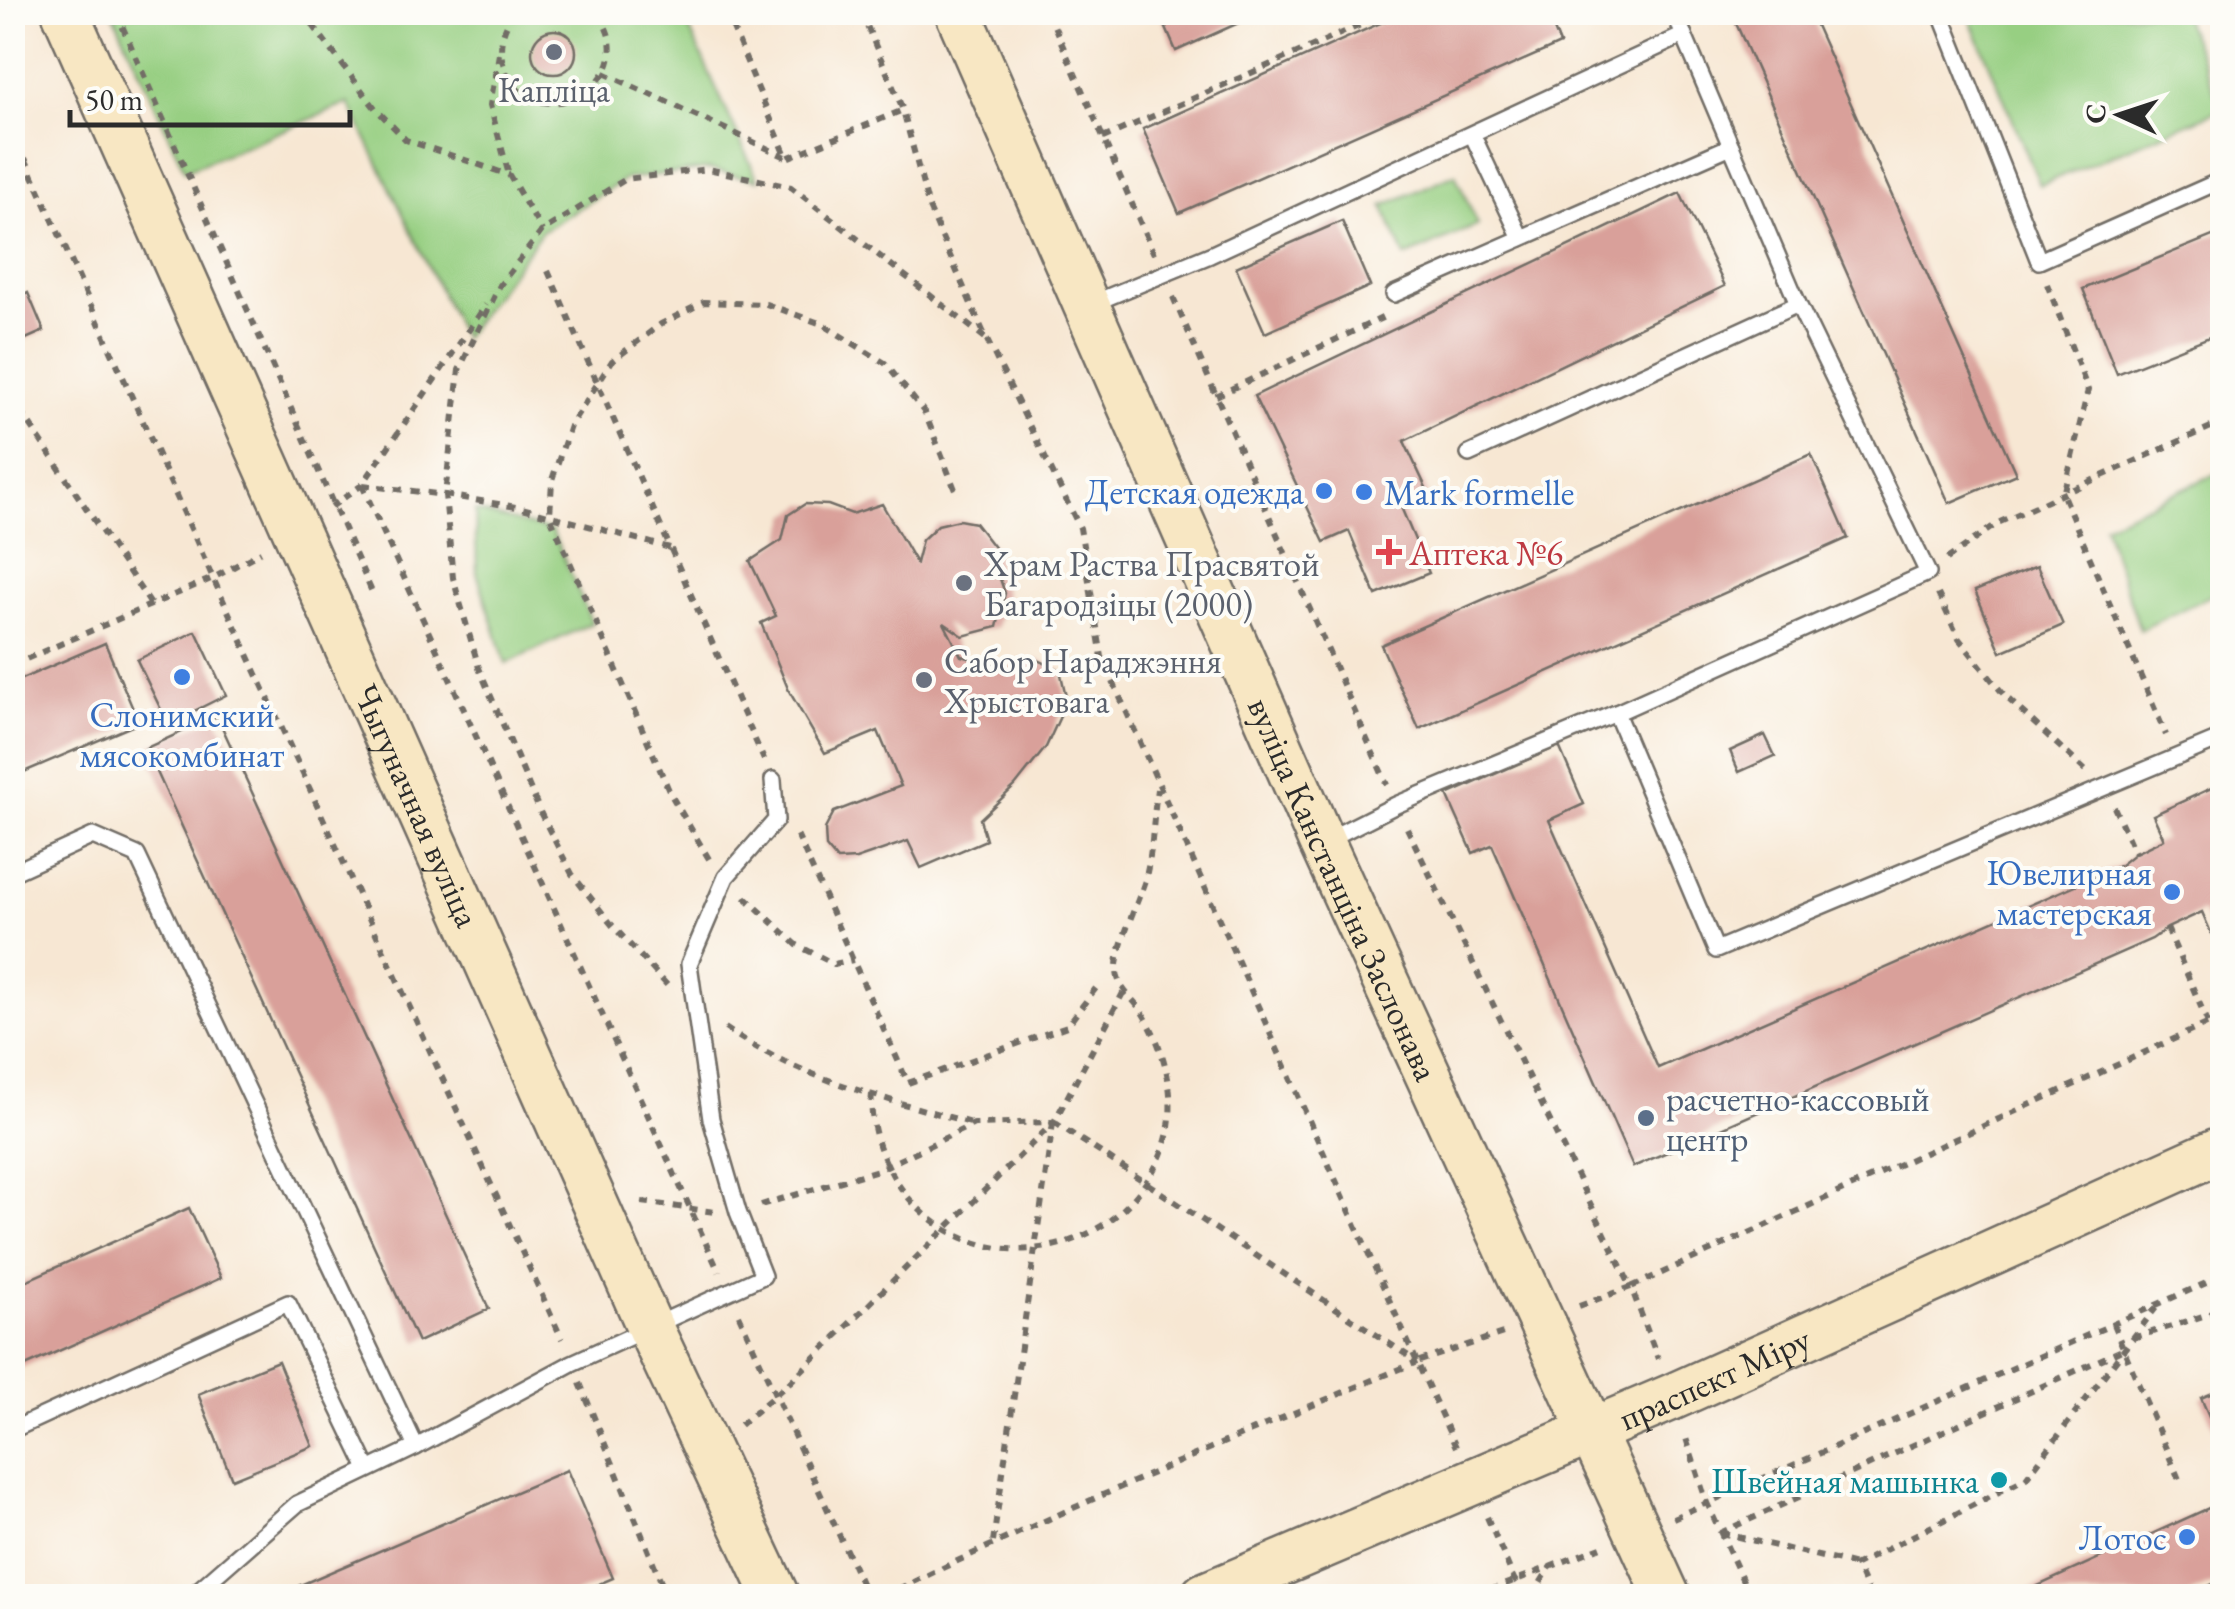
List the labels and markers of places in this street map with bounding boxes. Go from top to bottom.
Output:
marker: Капліца [543,41,565,63]
place label: Капліца [498,67,610,112]
place label: Детская одежда [1085,469,1304,514]
place label: Mark formelle [1384,470,1575,515]
marker: Детская одежда [1313,480,1335,502]
marker: Mark formelle [1353,481,1375,503]
place label: Аптека №6 [1408,530,1563,575]
place label: Храм Раства Прасвятой Багародзіцы (2000) [983,541,1320,627]
marker: Аптека №6 [1378,541,1400,563]
marker: Храм Раства Прасвятой Багародзіцы (2000) [953,572,975,594]
place label: Сабор Нараджэння Хрыстовага [943,638,1222,724]
marker: Слонимский мясокомбинат [171,666,193,688]
marker: Сабор Нараджэння Хрыстовага [913,669,935,691]
place label: Слонимский мясокомбинат [80,692,284,777]
place label: Ювелирная мастерская [1986,850,2152,936]
marker: Ювелирная мастерская [2161,881,2183,903]
place label: расчетно-кассовый центр [1666,1076,1929,1162]
marker: расчетно-кассовый центр [1635,1107,1657,1129]
place label: Швейная машынка [1711,1458,1979,1503]
marker: Швейная машынка [1988,1469,2010,1491]
place label: Лотос [2079,1515,2167,1560]
marker: Лотос [2176,1526,2198,1548]

